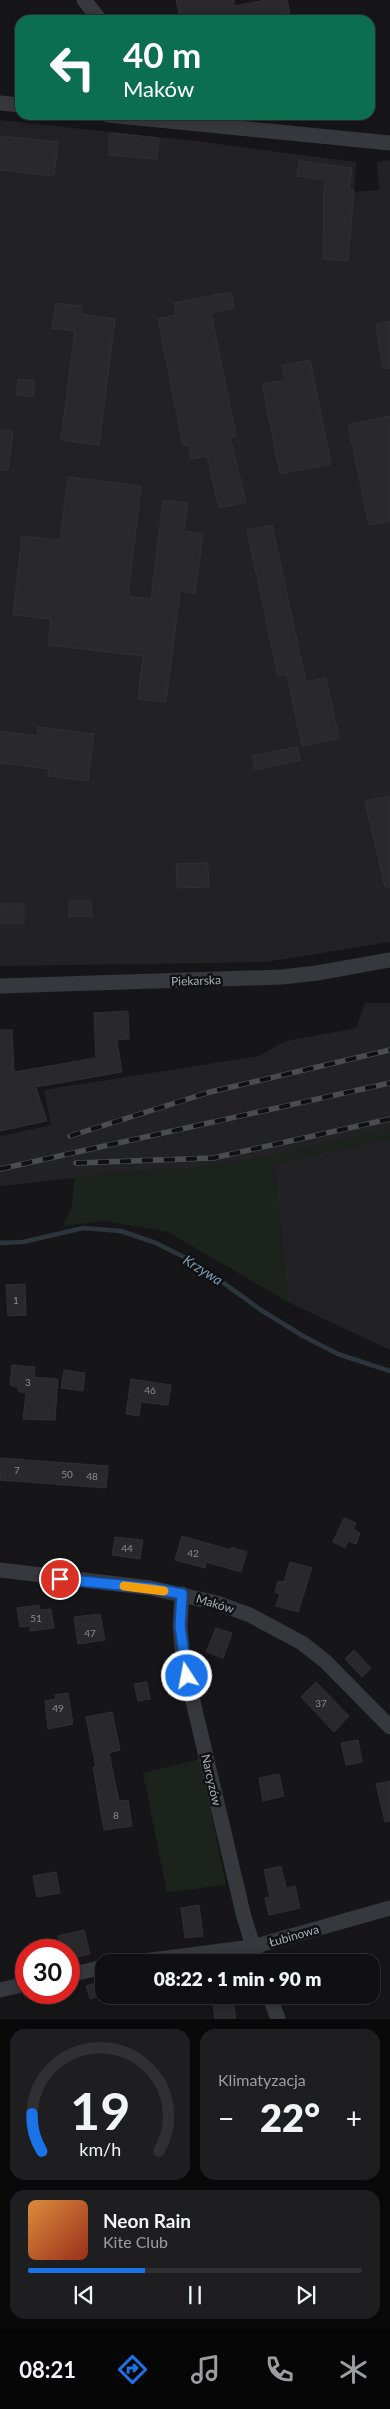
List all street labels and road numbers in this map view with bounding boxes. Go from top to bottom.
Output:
street label: Piekarska [171,972,221,989]
street label: Maków [194,1591,236,1617]
street label: Narcyzów [198,1753,225,1808]
street label: Łubinowa [267,1921,320,1950]

